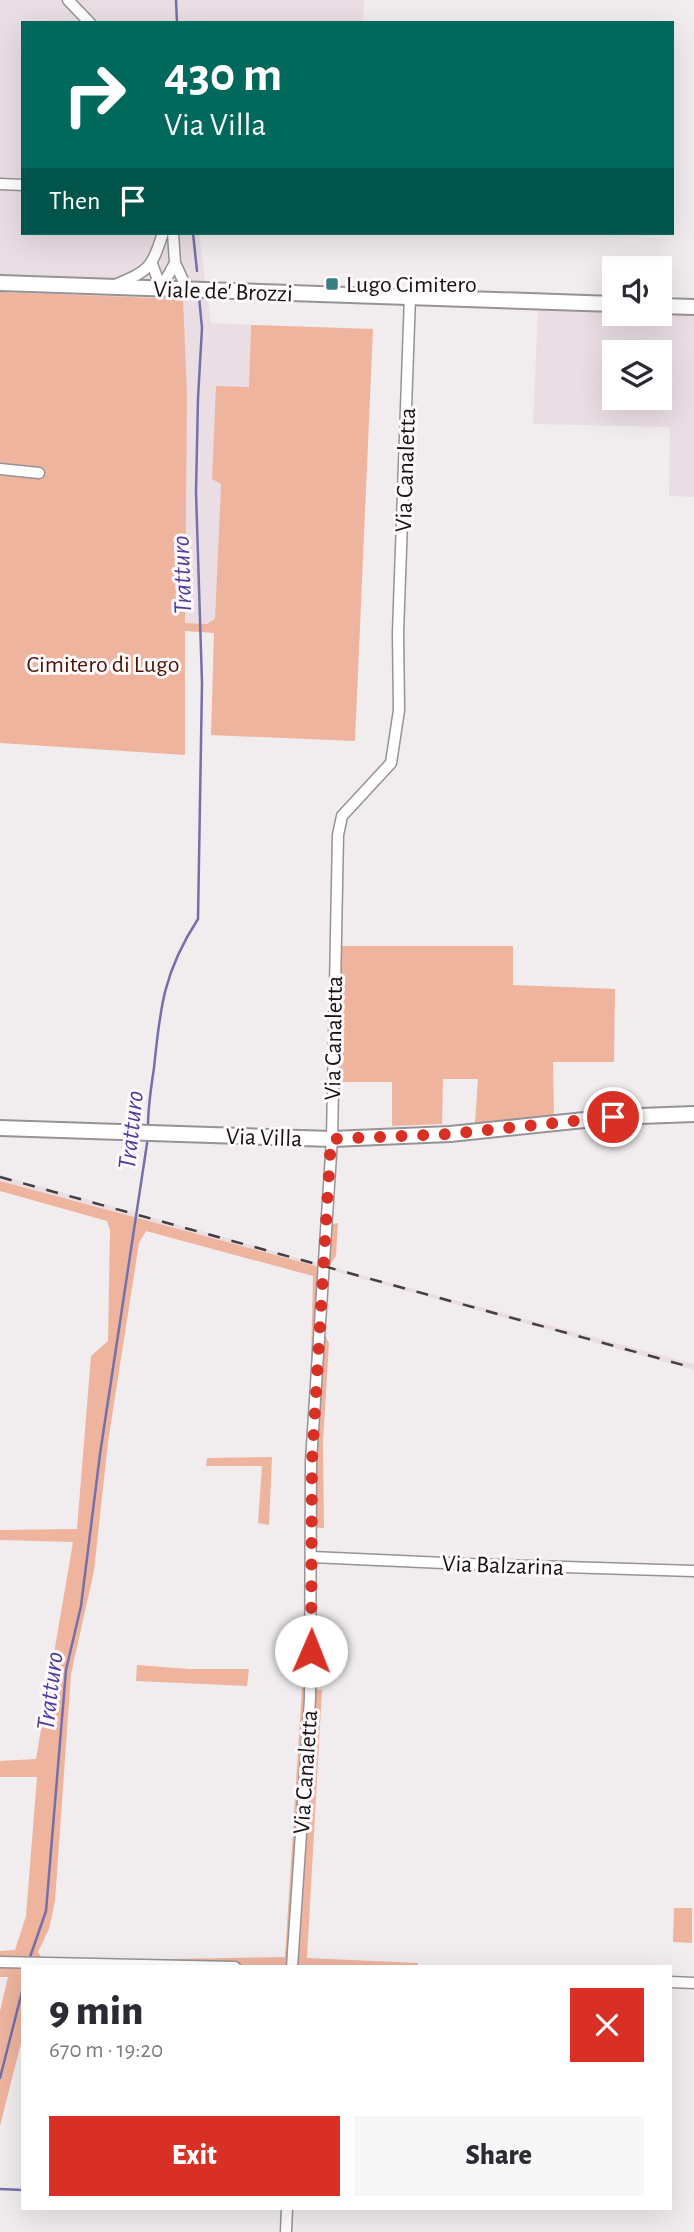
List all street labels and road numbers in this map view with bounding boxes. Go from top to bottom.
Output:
street label: Viale de' Brozzi [153,278,293,306]
street label: Via Canaletta [392,407,420,533]
street label: Via Canaletta [321,976,347,1101]
street label: Via Villa [225,1125,303,1151]
street label: Via Balzarina [442,1552,564,1580]
street label: Via Canaletta [290,1709,322,1835]

